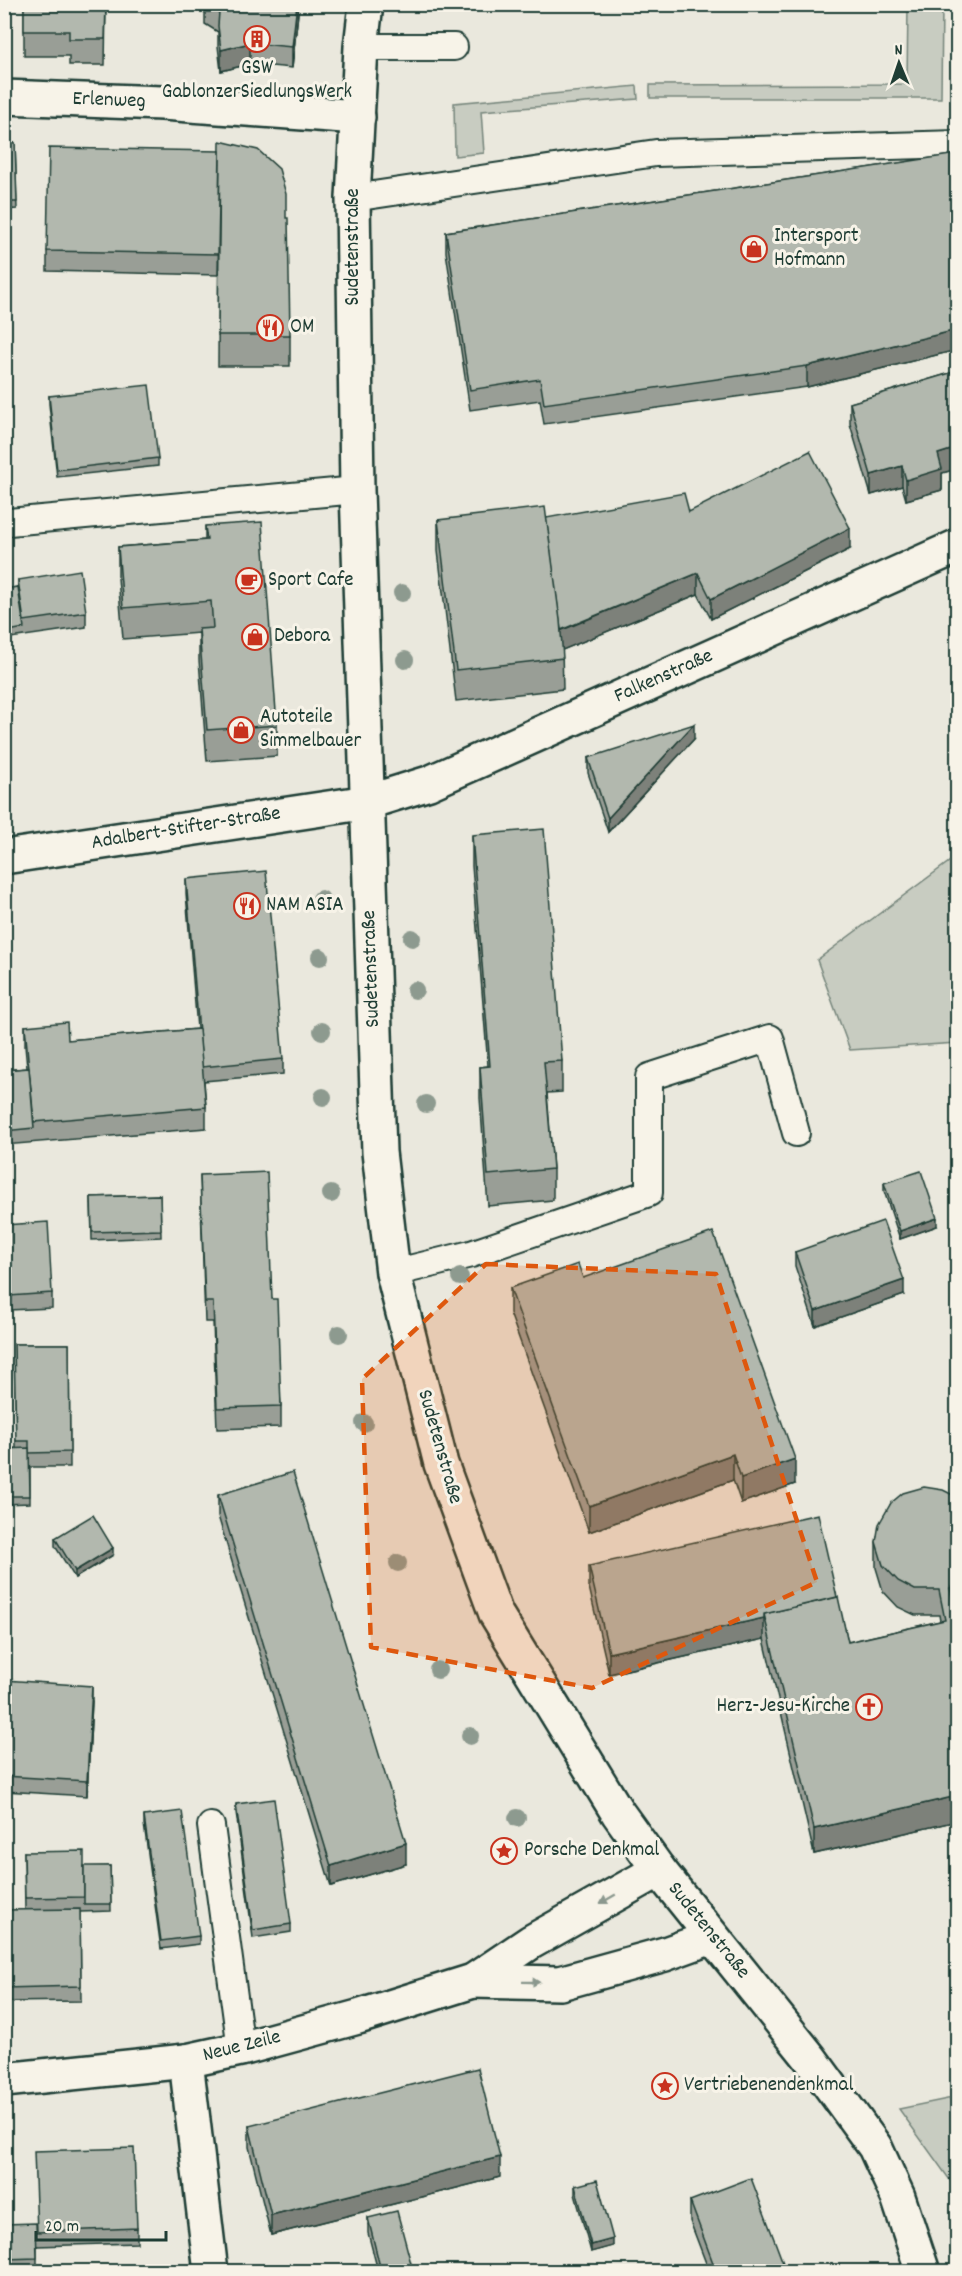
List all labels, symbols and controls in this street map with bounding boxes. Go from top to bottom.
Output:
building icon: GSW GablonzerSiedlungsWerk [242,24,272,54]
north arrow [869,33,929,93]
text: N [894,39,903,62]
place label: GSW GablonzerSiedlungsWerk [162,54,352,108]
street label: Erlenweg [72,85,146,117]
street label: Sudetenstraße [339,188,369,306]
place label: Intersport Hofmann [774,222,859,276]
shop icon: Intersport Hofmann [739,234,769,264]
restaurant icon: OM [255,313,285,343]
place label: OM [290,313,314,343]
cafe icon: Sport Cafe [234,566,264,596]
place label: Sport Cafe [268,566,354,596]
shop icon: Debora [240,622,270,652]
place label: Debora [274,622,331,652]
street label: Falkenstraße [610,642,718,712]
place label: Autoteile Simmelbauer [260,703,361,757]
shop icon: Autoteile Simmelbauer [226,715,256,745]
street label: Adalbert-Stifter-Straße [89,799,283,859]
restaurant icon: NAM ASIA [232,891,262,921]
place label: NAM ASIA [266,891,344,921]
street label: Sudetenstraße [355,910,389,1028]
street label: Sudetenstraße [408,1386,470,1508]
place label: Herz-Jesu-Kirche [716,1692,850,1722]
church icon: Herz-Jesu-Kirche [854,1692,884,1722]
place icon: Porsche Denkmal [489,1836,519,1866]
place label: Porsche Denkmal [524,1836,659,1866]
street label: Sudetenstraße [659,1876,757,1986]
one-way arrow [599,1894,616,1904]
one-way arrow [522,1977,541,1987]
street label: Neue Zeile [200,2023,284,2071]
place icon: Vertriebenendenkmal [650,2071,680,2101]
place label: Vertriebenendenkmal [684,2071,853,2101]
scale bar [36,2204,166,2242]
text: 20 m [45,2215,79,2240]

